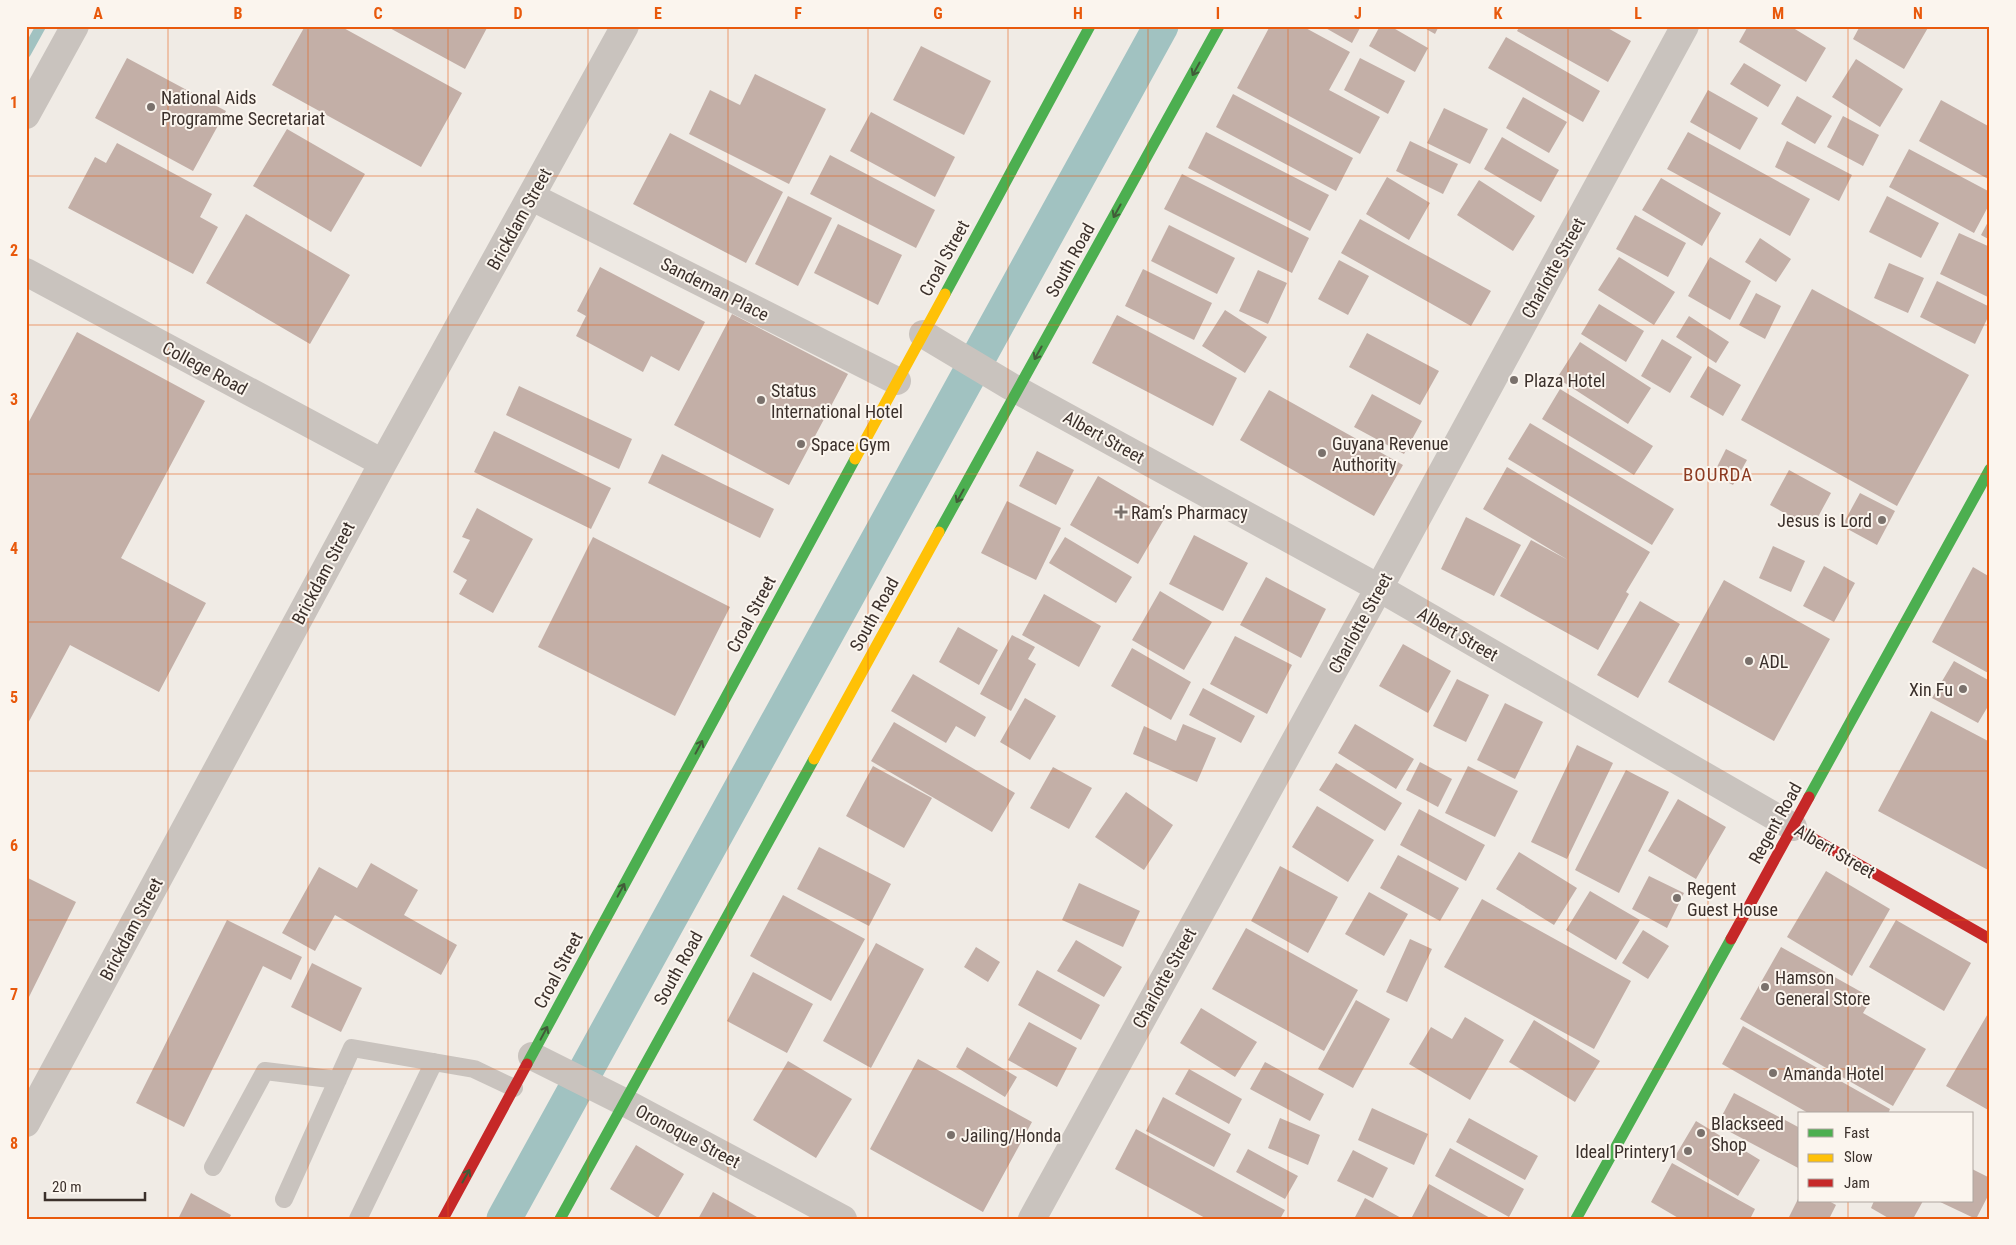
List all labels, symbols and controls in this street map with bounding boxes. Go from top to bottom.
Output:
text: A [93,4,103,23]
text: B [234,4,243,23]
text: C [373,4,383,23]
text: D [513,4,523,23]
text: E [654,4,662,23]
text: F [794,4,802,23]
text: G [933,4,943,23]
text: H [1073,4,1083,23]
text: I [1216,4,1220,23]
text: J [1354,4,1362,23]
text: K [1494,4,1503,23]
text: L [1634,4,1642,23]
text: M [1772,4,1784,23]
text: N [1913,4,1923,23]
one-way arrow [1190,61,1200,76]
place label: National Aids Programme Secretariat [161,87,325,129]
text: 1 [10,93,18,112]
marker: National Aids Programme Secretariat [145,101,157,113]
street label: Brickdam Street [482,164,556,274]
one-way arrow [1112,204,1122,219]
street label: Charlotte Street [1517,214,1589,322]
street label: Croal Street [915,216,973,300]
street label: South Road [1041,219,1099,301]
text: 2 [10,241,18,260]
street label: Sandeman Place [657,253,773,325]
street label: College Road [159,337,251,399]
one-way arrow [1033,346,1043,360]
place label: Plaza Hotel [1524,370,1605,391]
marker: Plaza Hotel [1508,374,1520,386]
place label: Status International Hotel [771,380,903,422]
text: 3 [10,390,18,409]
marker: Status International Hotel [755,394,767,406]
street label: Albert Street [1060,406,1148,468]
place label: Guyana Revenue Authority [1332,433,1449,475]
place label: Space Gym [811,434,890,455]
marker: Space Gym [795,438,807,450]
marker: Guyana Revenue Authority [1316,447,1328,459]
district label: BOURDA [1683,463,1753,486]
one-way arrow [954,488,964,502]
place label: Ram’s Pharmacy [1131,502,1248,523]
marker: Ram’s Pharmacy [1115,506,1127,518]
place label: Jesus is Lord [1777,510,1872,531]
marker: Jesus is Lord [1876,514,1888,526]
street label: Brickdam Street [287,518,359,628]
text: 4 [10,539,18,558]
street label: Charlotte Street [1324,569,1396,677]
street label: Croal Street [722,572,780,656]
street label: South Road [845,573,903,655]
street label: Albert Street [1414,603,1502,665]
place label: ADL [1759,651,1789,672]
marker: ADL [1743,655,1755,667]
place label: Xin Fu [1909,679,1953,700]
marker: Xin Fu [1957,683,1969,695]
text: 5 [10,688,18,707]
one-way arrow [694,740,704,755]
street label: Regent Road [1744,779,1806,867]
street label: Albert Street [1791,820,1879,882]
text: 6 [10,836,18,855]
street label: Brickdam Street [95,874,167,984]
place label: Regent Guest House [1687,878,1778,920]
one-way arrow [617,884,627,898]
marker: Regent Guest House [1671,892,1683,904]
street label: Charlotte Street [1128,924,1200,1032]
street label: South Road [649,927,707,1009]
street label: Croal Street [529,928,587,1012]
place label: Hamson General Store [1775,967,1871,1009]
marker: Hamson General Store [1759,981,1771,993]
text: 7 [10,985,18,1004]
one-way arrow [540,1026,549,1041]
place label: Amanda Hotel [1783,1063,1884,1084]
marker: Amanda Hotel [1767,1067,1779,1079]
street label: Oronoque Street [632,1100,744,1172]
legend [1798,1112,1974,1202]
place label: Blackseed Shop [1711,1113,1784,1155]
text: Fast [1844,1124,1869,1142]
place label: Jailing/Honda [961,1125,1061,1146]
marker: Blackseed Shop [1695,1127,1707,1139]
marker: Jailing/Honda [945,1129,957,1141]
text: 8 [10,1134,18,1153]
place label: Ideal Printery1 [1575,1141,1678,1162]
marker: Ideal Printery1 [1682,1145,1694,1157]
text: Slow [1844,1148,1873,1166]
one-way arrow [462,1169,471,1184]
scale bar [45,1170,145,1202]
text: Jam [1844,1174,1870,1192]
text: 20 m [52,1178,82,1196]

